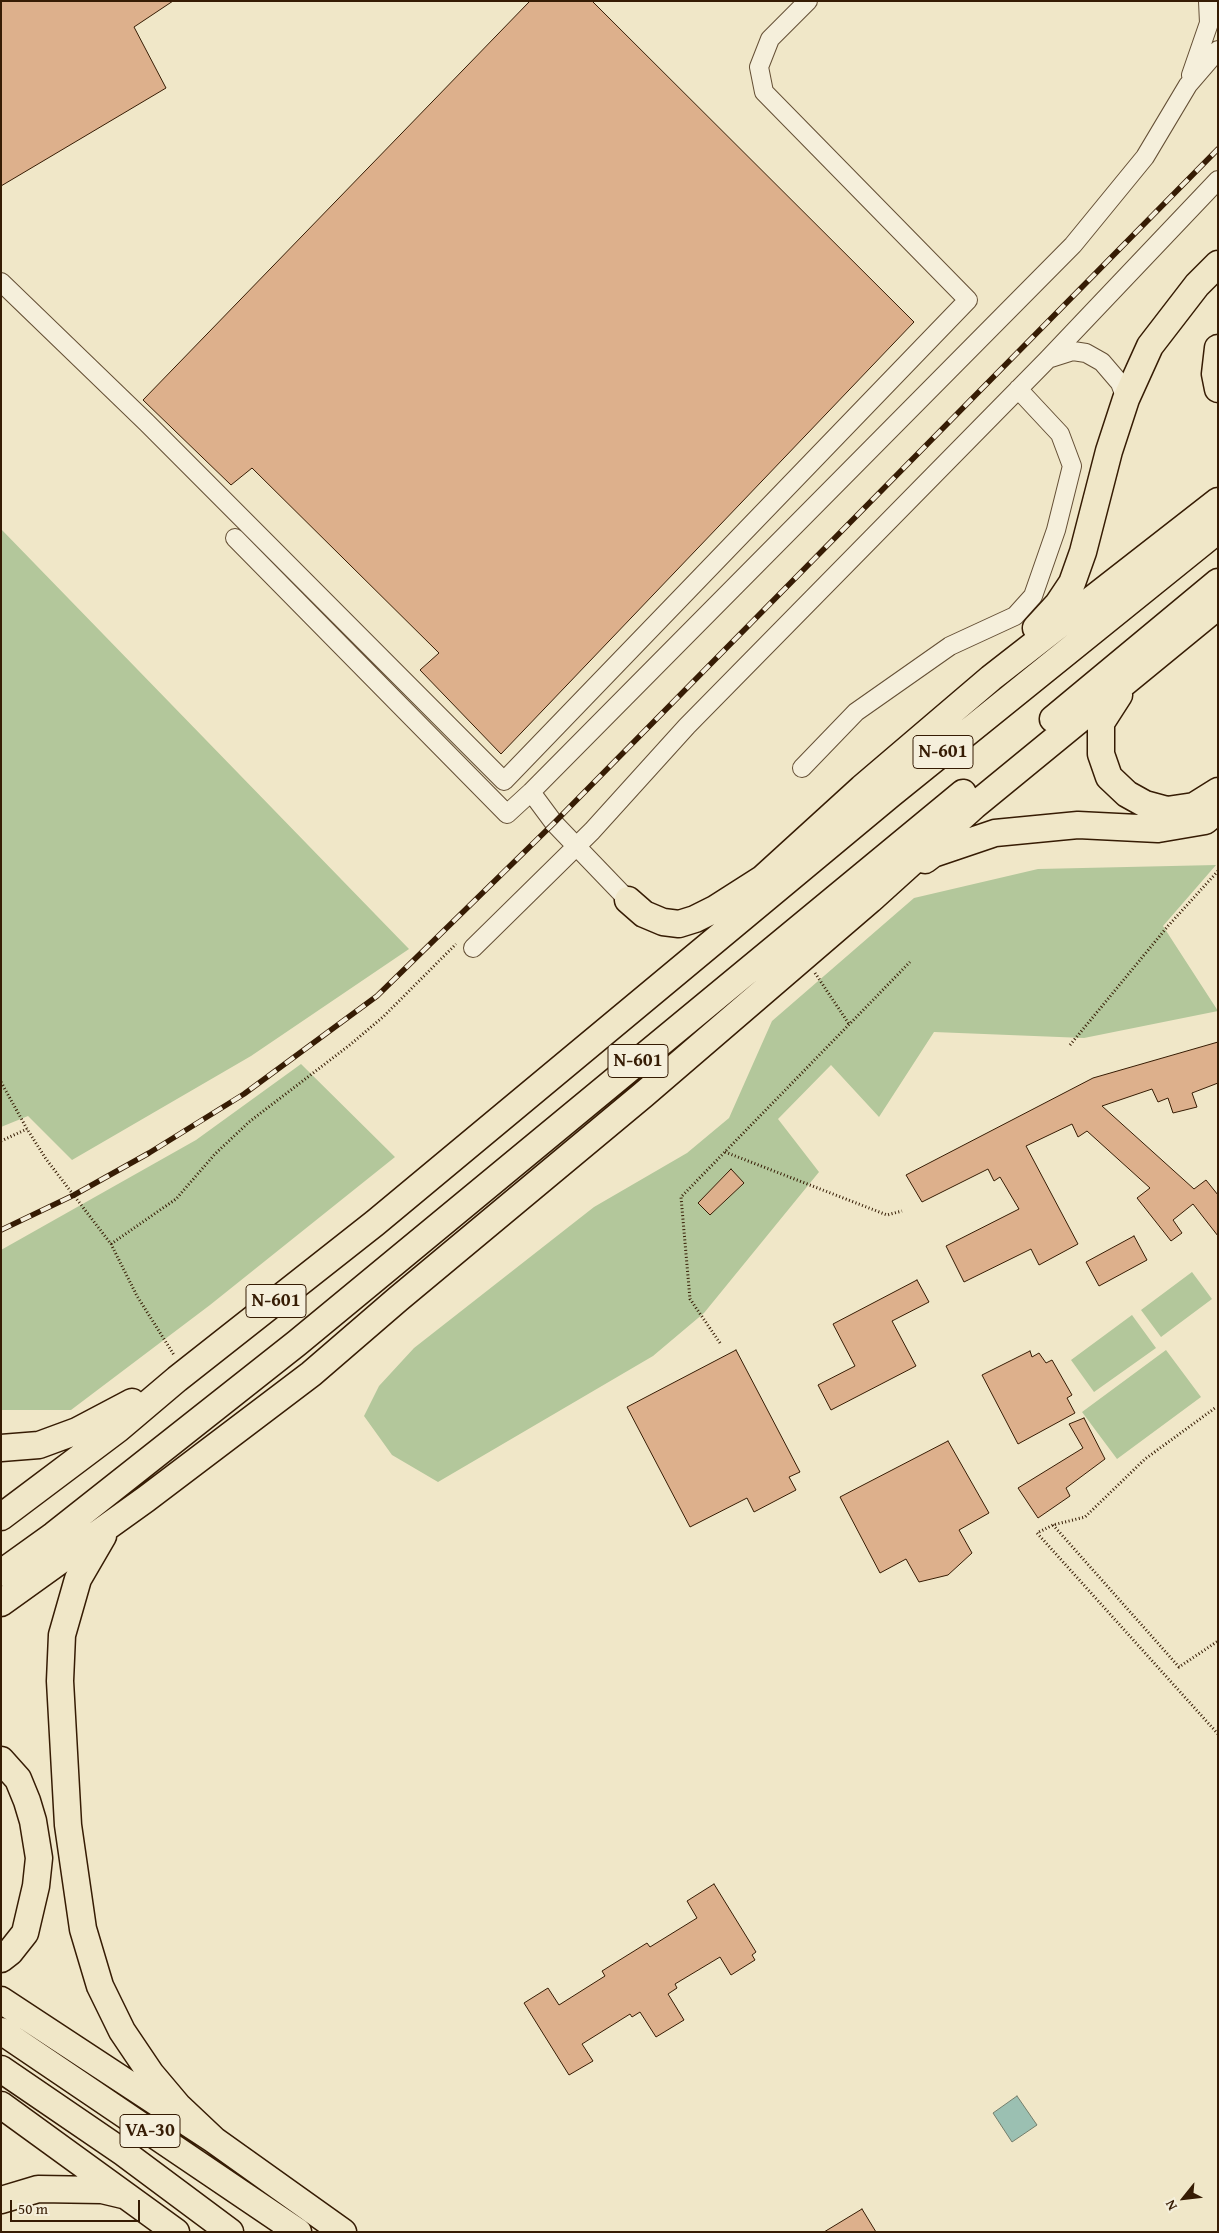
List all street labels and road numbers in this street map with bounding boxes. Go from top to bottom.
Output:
road number: N-601 [913,736,973,769]
road number: N-601 [608,1044,668,1078]
road number: N-601 [246,1284,306,1318]
road number: VA-30 [120,2114,180,2148]

